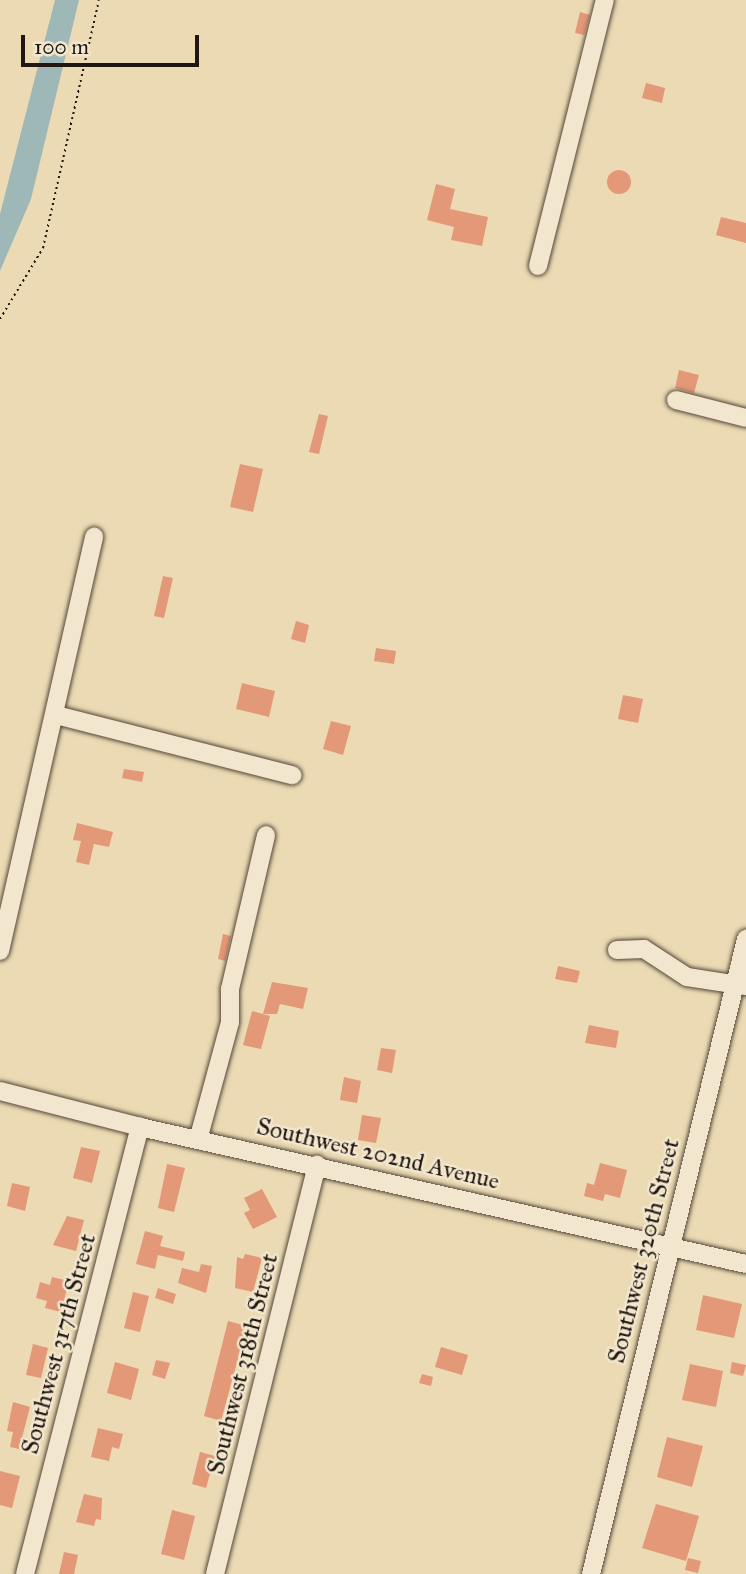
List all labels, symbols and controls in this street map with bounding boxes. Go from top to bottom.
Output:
scale bar [24,21,203,65]
text: 100 m [34,34,89,60]
street label: Southwest 202nd Avenue [254,1112,502,1196]
street label: Southwest 320th Street [602,1136,686,1366]
street label: Southwest 317th Street [16,1231,102,1457]
street label: Southwest 318th Street [202,1250,284,1478]

